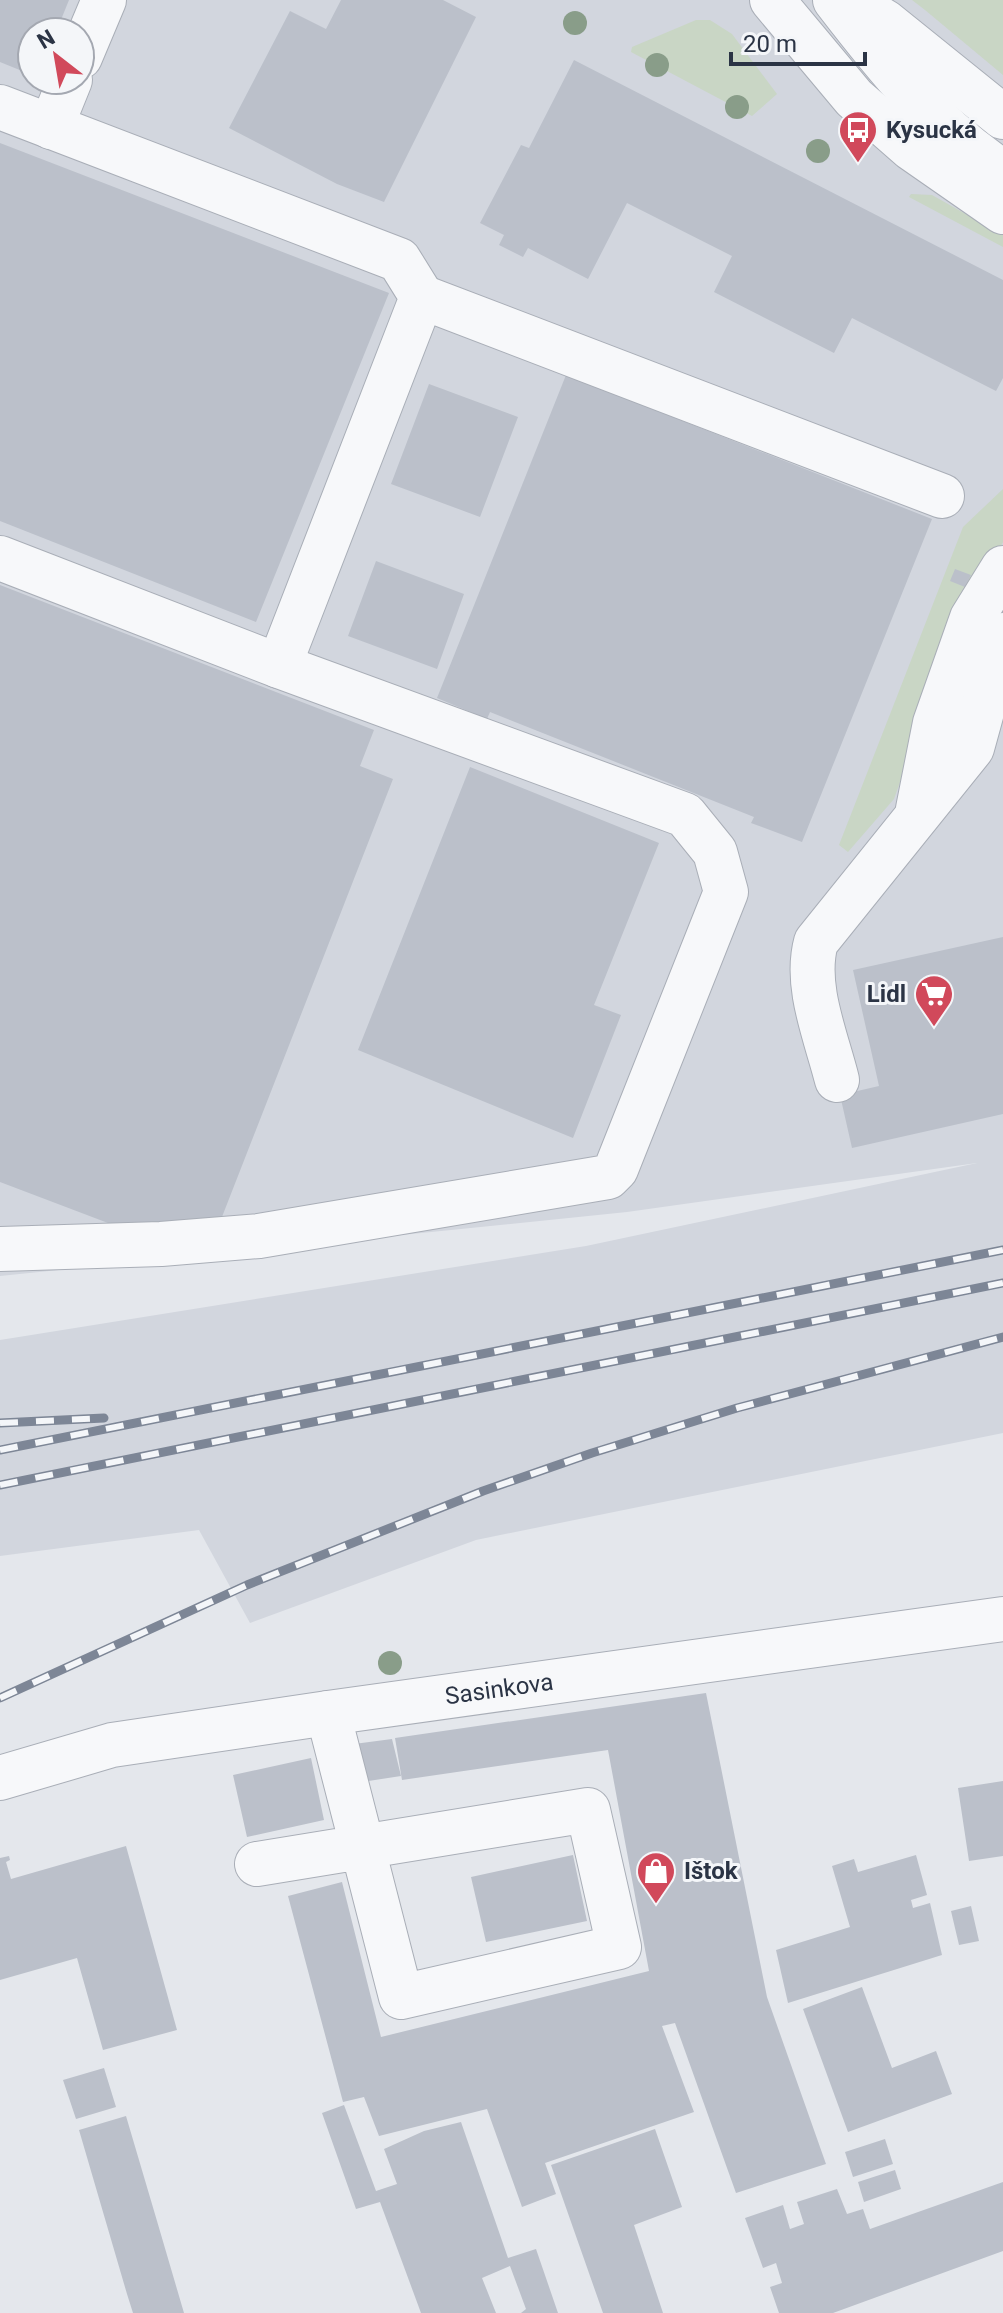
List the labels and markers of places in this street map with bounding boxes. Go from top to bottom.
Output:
bus stop icon: Kysucká [837,109,879,164]
place label: Kysucká [886,116,977,144]
supermarket icon: Lidl [913,973,955,1028]
place label: Lidl [867,980,906,1008]
shop icon: Ištok [635,1850,677,1905]
place label: Ištok [684,1857,739,1885]

